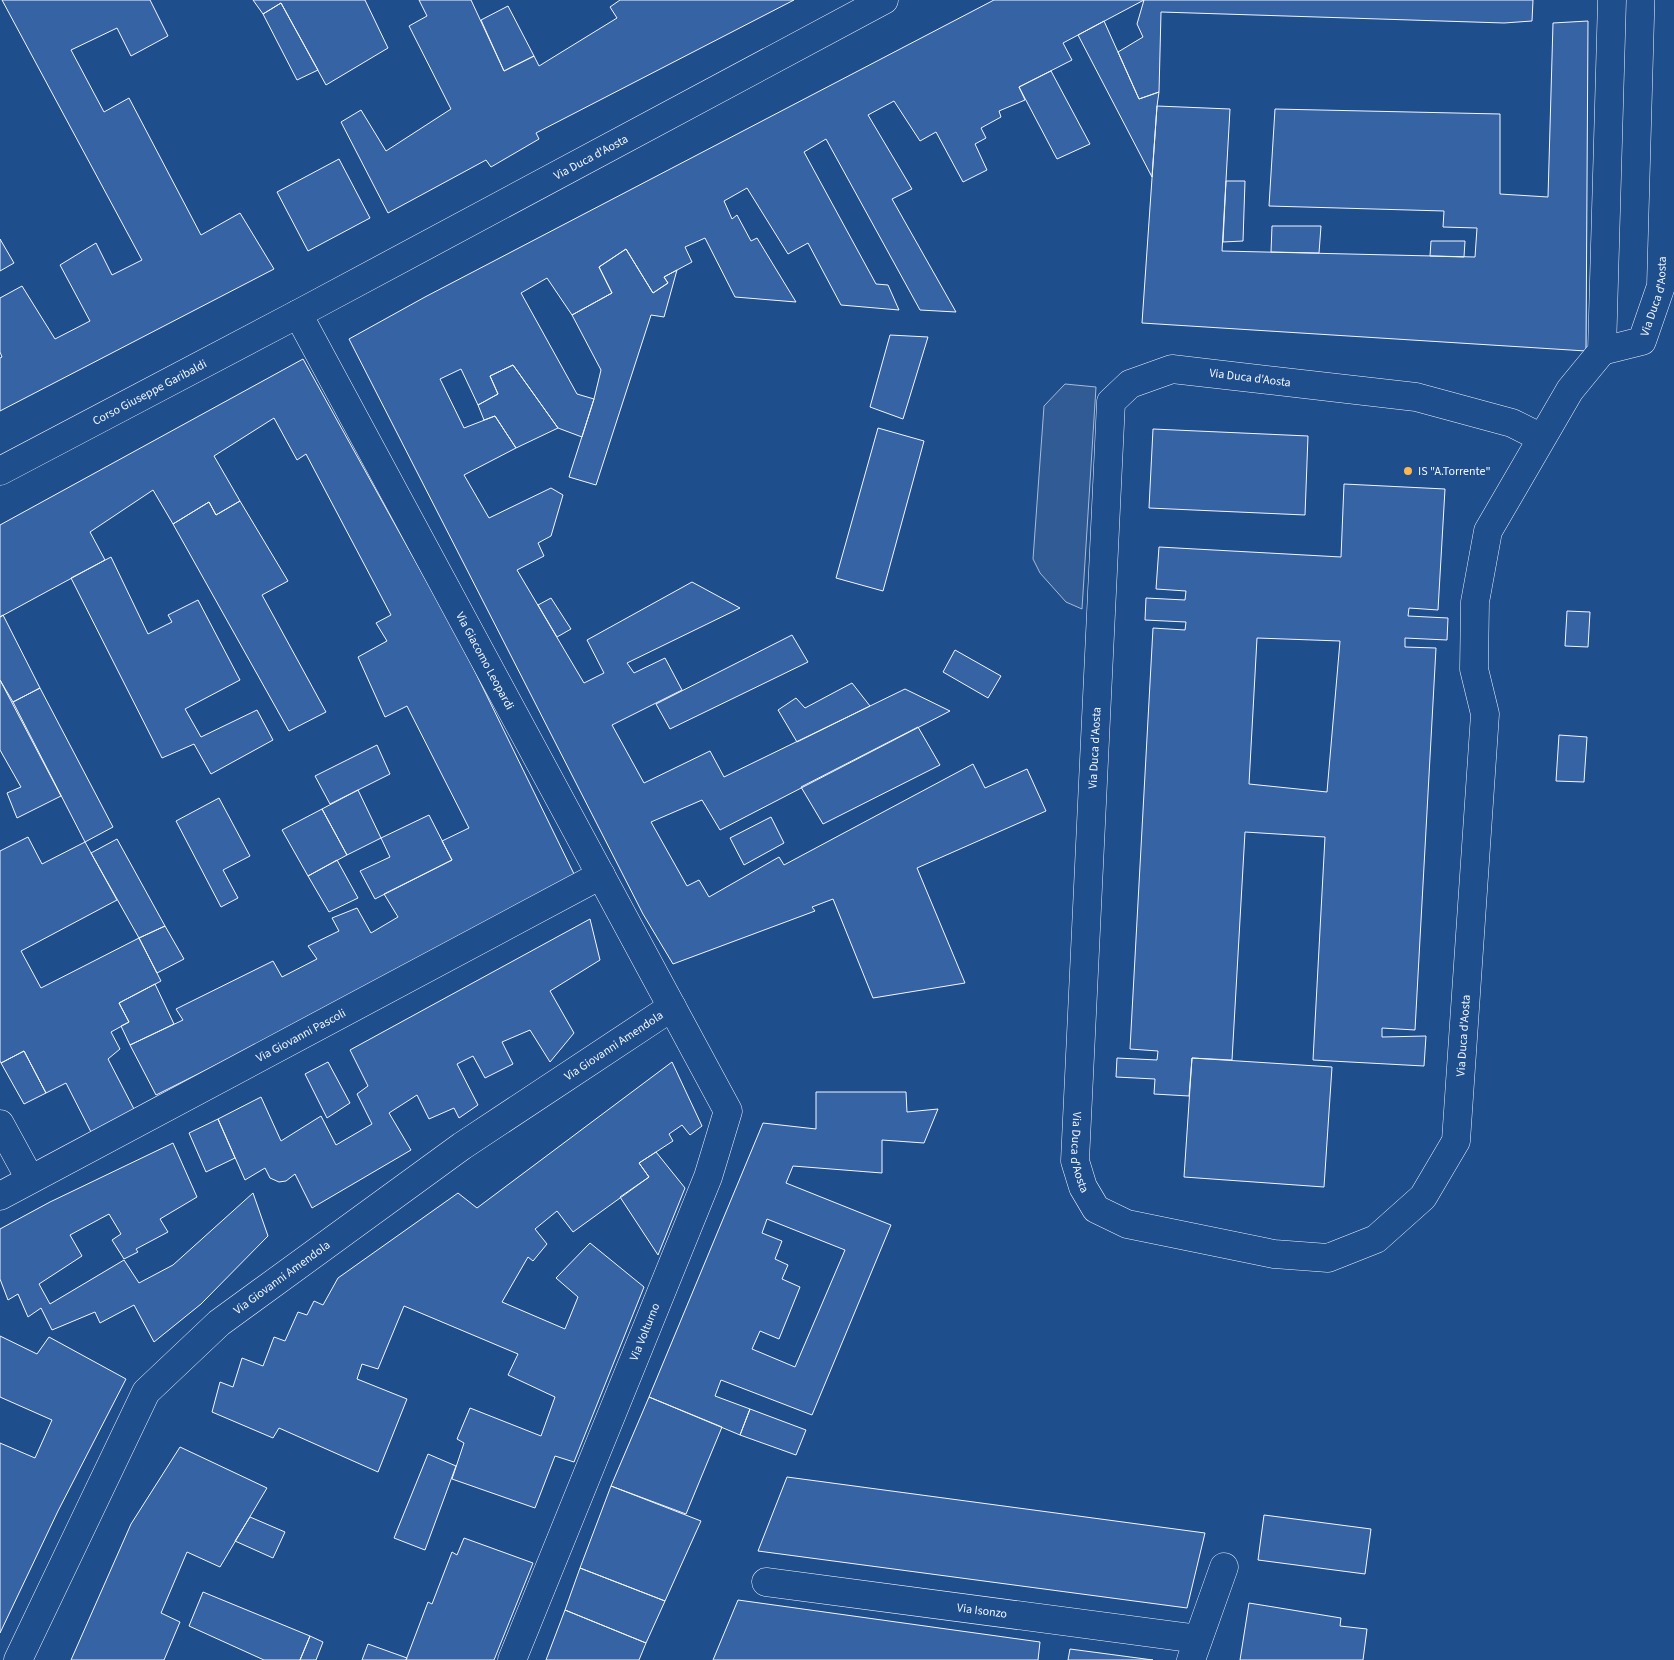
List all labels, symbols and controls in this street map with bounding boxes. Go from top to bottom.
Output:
street label: Via Duca d'Aosta [551,130,631,184]
street label: Via Duca d'Aosta [1636,256,1670,338]
street label: Corso Giuseppe Garibaldi [89,355,210,429]
street label: Via Duca d'Aosta [1208,365,1292,391]
place label: IS "A.Torrente" [1418,463,1491,480]
marker: IS "A.Torrente" [1402,465,1414,477]
street label: Via Giacomo Leopardi [452,609,518,713]
street label: Via Duca d'Aosta [1084,707,1106,789]
street label: Via Duca d'Aosta [1452,994,1474,1077]
street label: Via Giovanni Pascoli [253,1004,349,1066]
street label: Via Giovanni Amendola [561,1007,667,1085]
street label: Via Duca d'Aosta [1066,1111,1093,1196]
street label: Via Giovanni Amendola [230,1236,333,1318]
street label: Via Volturno [626,1301,664,1363]
street label: Via Isonzo [956,1599,1008,1622]

